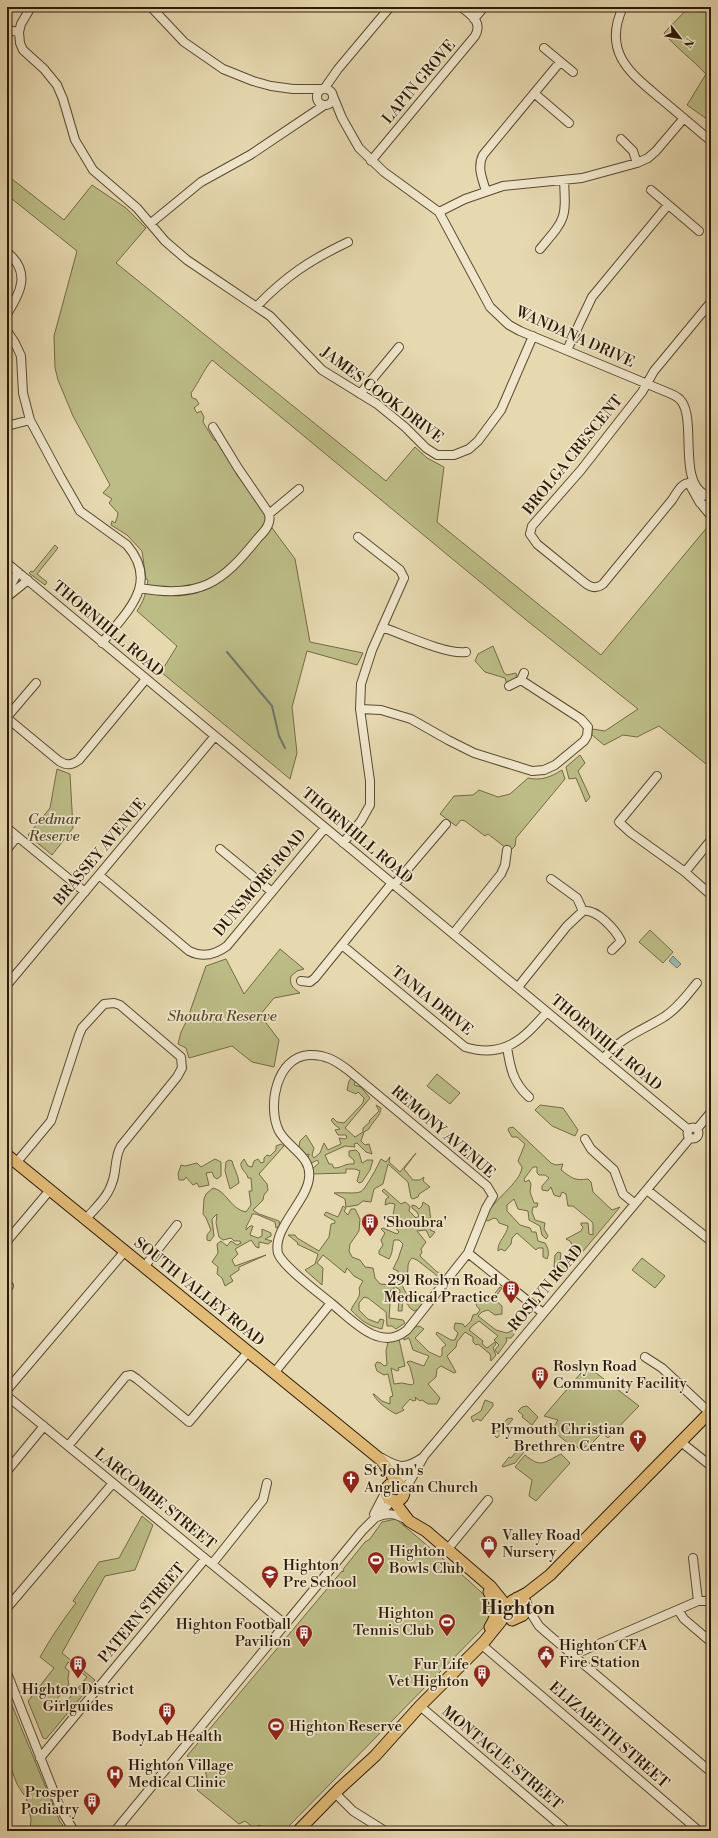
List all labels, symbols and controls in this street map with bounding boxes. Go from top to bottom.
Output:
north arrow [660,18,700,58]
text: N [679,35,696,50]
street label: LAPIN GROVE [378,36,460,128]
street label: WANDANA DRIVE [512,302,637,372]
street label: JAMES COOK DRIVE [316,342,447,447]
street label: BROLGA CRESCENT [518,391,627,519]
street label: THORNHILL ROAD [48,577,168,681]
street label: THORNHILL ROAD [297,784,417,888]
street label: BRASSEY AVENUE [49,795,150,910]
park label: Cedmar Reserve [28,810,81,846]
street label: DUNSMORE ROAD [210,826,310,940]
street label: TANIA DRIVE [387,962,477,1040]
street label: THORNHILL ROAD [546,991,666,1095]
park label: Shoubra Reserve [167,1007,277,1026]
street label: REMONY AVENUE [387,1082,499,1182]
building icon: 'Shoubra' [360,1212,380,1237]
place label: 'Shoubra' [383,1213,447,1232]
street label: SOUTH VALLEY ROAD [130,1233,268,1351]
street label: ROSLYN ROAD [504,1241,588,1335]
place label: 291 Roslyn Road Medical Practice [384,1271,498,1307]
building icon: 291 Roslyn Road Medical Practice [501,1279,521,1304]
place label: Roslyn Road Community Facility [553,1357,688,1393]
building icon: Roslyn Road Community Facility [530,1365,550,1390]
place label: Plymouth Christian Brethren Centre [491,1420,625,1456]
church icon: Plymouth Christian Brethren Centre [628,1428,648,1453]
street label: LARCOMBE STREET [90,1444,220,1554]
place label: St John's Anglican Church [363,1461,478,1497]
church icon: St John's Anglican Church [341,1469,361,1494]
place label: Valley Road Nursery [501,1526,581,1562]
shop icon: Valley Road Nursery [479,1534,499,1559]
place label: Highton Bowls Club [388,1542,464,1578]
sports icon: Highton Bowls Club [366,1550,386,1575]
place label: Highton Pre School [283,1556,357,1592]
street label: PATERN STREET [95,1559,190,1667]
school or university icon: Highton Pre School [260,1564,280,1589]
district label: Highton [481,1596,555,1620]
place label: Highton Tennis Club [353,1604,434,1640]
sports icon: Highton Tennis Club [437,1612,457,1637]
place label: Highton Football Pavilion [176,1615,292,1651]
building icon: Highton Football Pavilion [294,1623,314,1648]
place label: Highton CFA Fire Station [559,1636,648,1672]
public building icon: Highton CFA Fire Station [536,1644,556,1669]
building icon: Highton District Girlguides [68,1654,88,1679]
place label: Fur Life Vet Highton [386,1655,469,1691]
building icon: Fur Life Vet Highton [472,1663,492,1688]
street label: ELIZABETH STREET [545,1678,673,1793]
place label: Highton District Girlguides [22,1680,135,1716]
building icon: BodyLab Health [157,1701,177,1726]
street label: MONTAGUE STREET [438,1702,567,1814]
sports icon: Highton Reserve [266,1716,286,1741]
place label: Highton Reserve [289,1717,402,1736]
place label: BodyLab Health [111,1727,222,1746]
place label: Highton Village Medical Clinic [128,1756,234,1792]
hospital icon: Highton Village Medical Clinic [105,1764,125,1789]
place label: Prosper Podiatry [21,1783,80,1819]
building icon: Prosper Podiatry [82,1791,102,1816]

